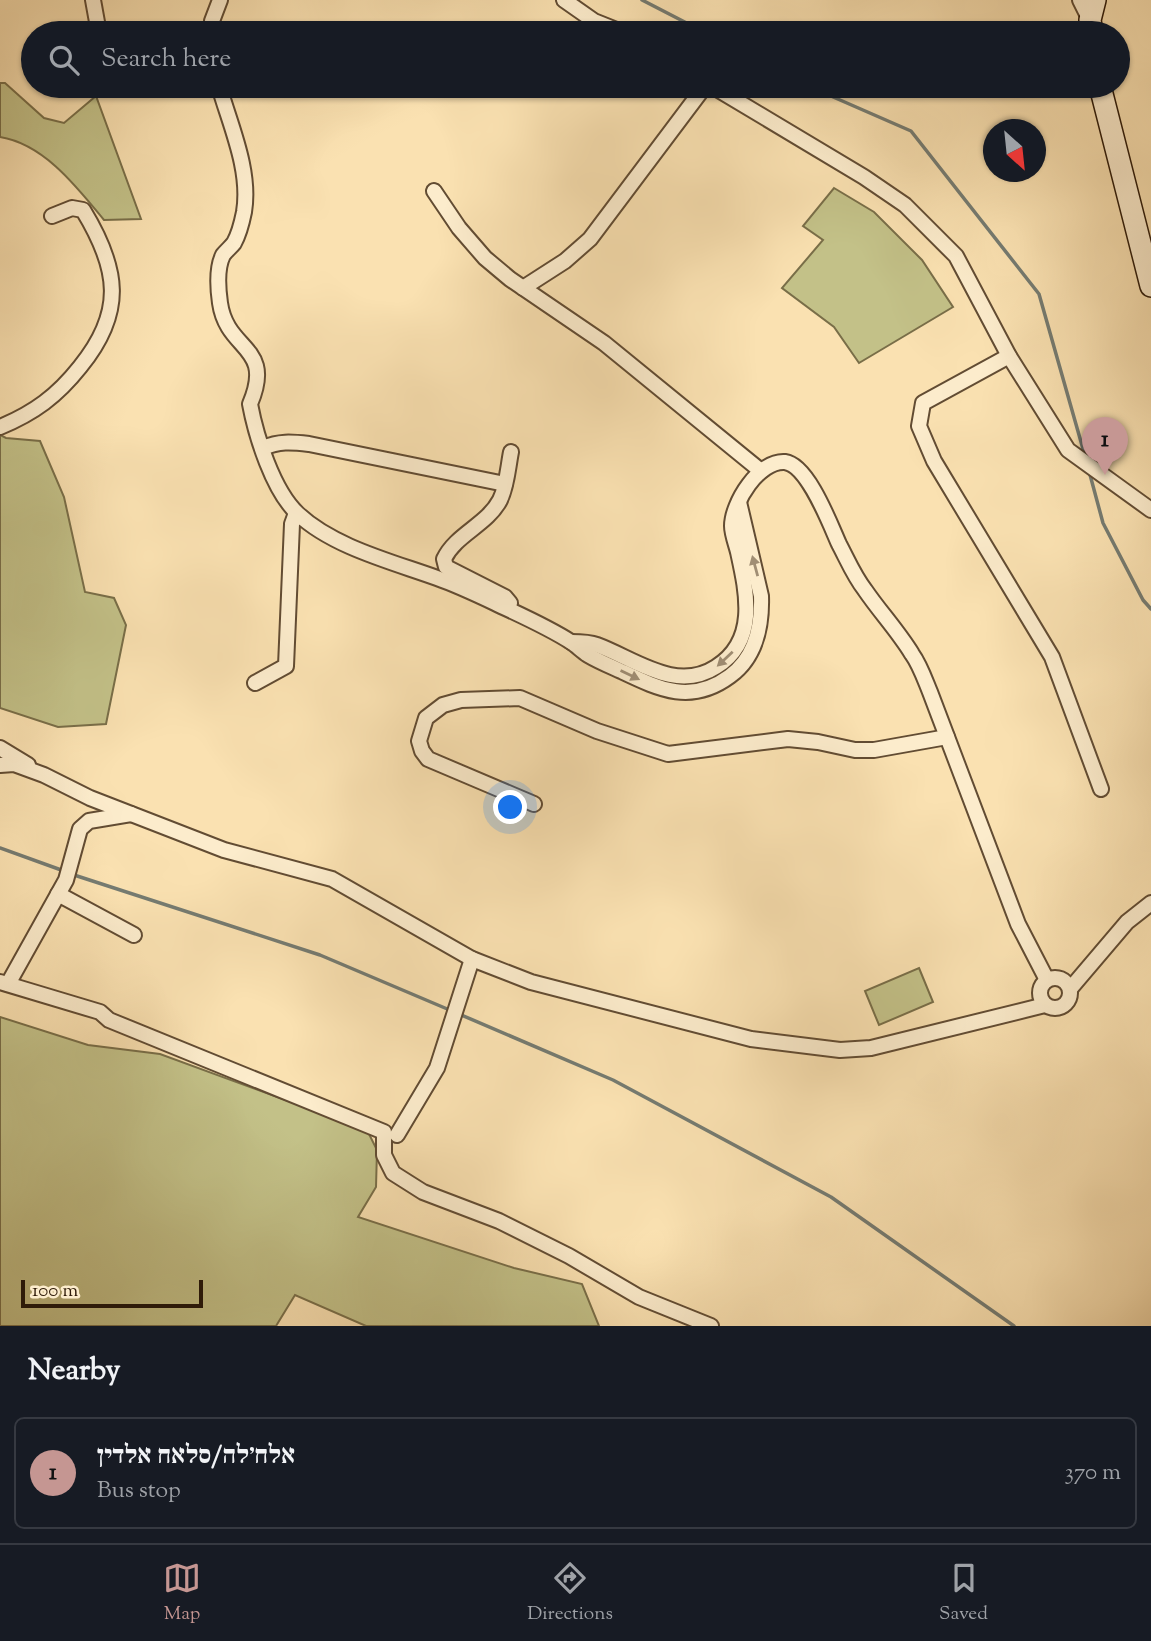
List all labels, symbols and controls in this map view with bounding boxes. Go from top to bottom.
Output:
search box [21,21,1130,98]
icon: search [45,41,83,79]
text: Search here [101,41,231,78]
north arrow [983,119,1046,182]
pin: 1 [1082,417,1128,475]
one-way arrow [749,555,759,576]
one-way arrow [716,651,734,667]
one-way arrow [620,669,640,681]
your location [493,790,527,824]
scale bar [21,1277,203,1309]
text: 100 m [32,1278,78,1305]
text: Nearby [28,1350,120,1393]
text: אלח׳לה/סלאח אלדין [97,1438,295,1475]
text: 1 [49,1457,57,1490]
text: 370 m [1065,1457,1121,1490]
text: Bus stop [97,1475,181,1508]
tab: Map [163,1559,201,1628]
tab: Directions [527,1559,613,1628]
tab: Saved [939,1559,988,1628]

